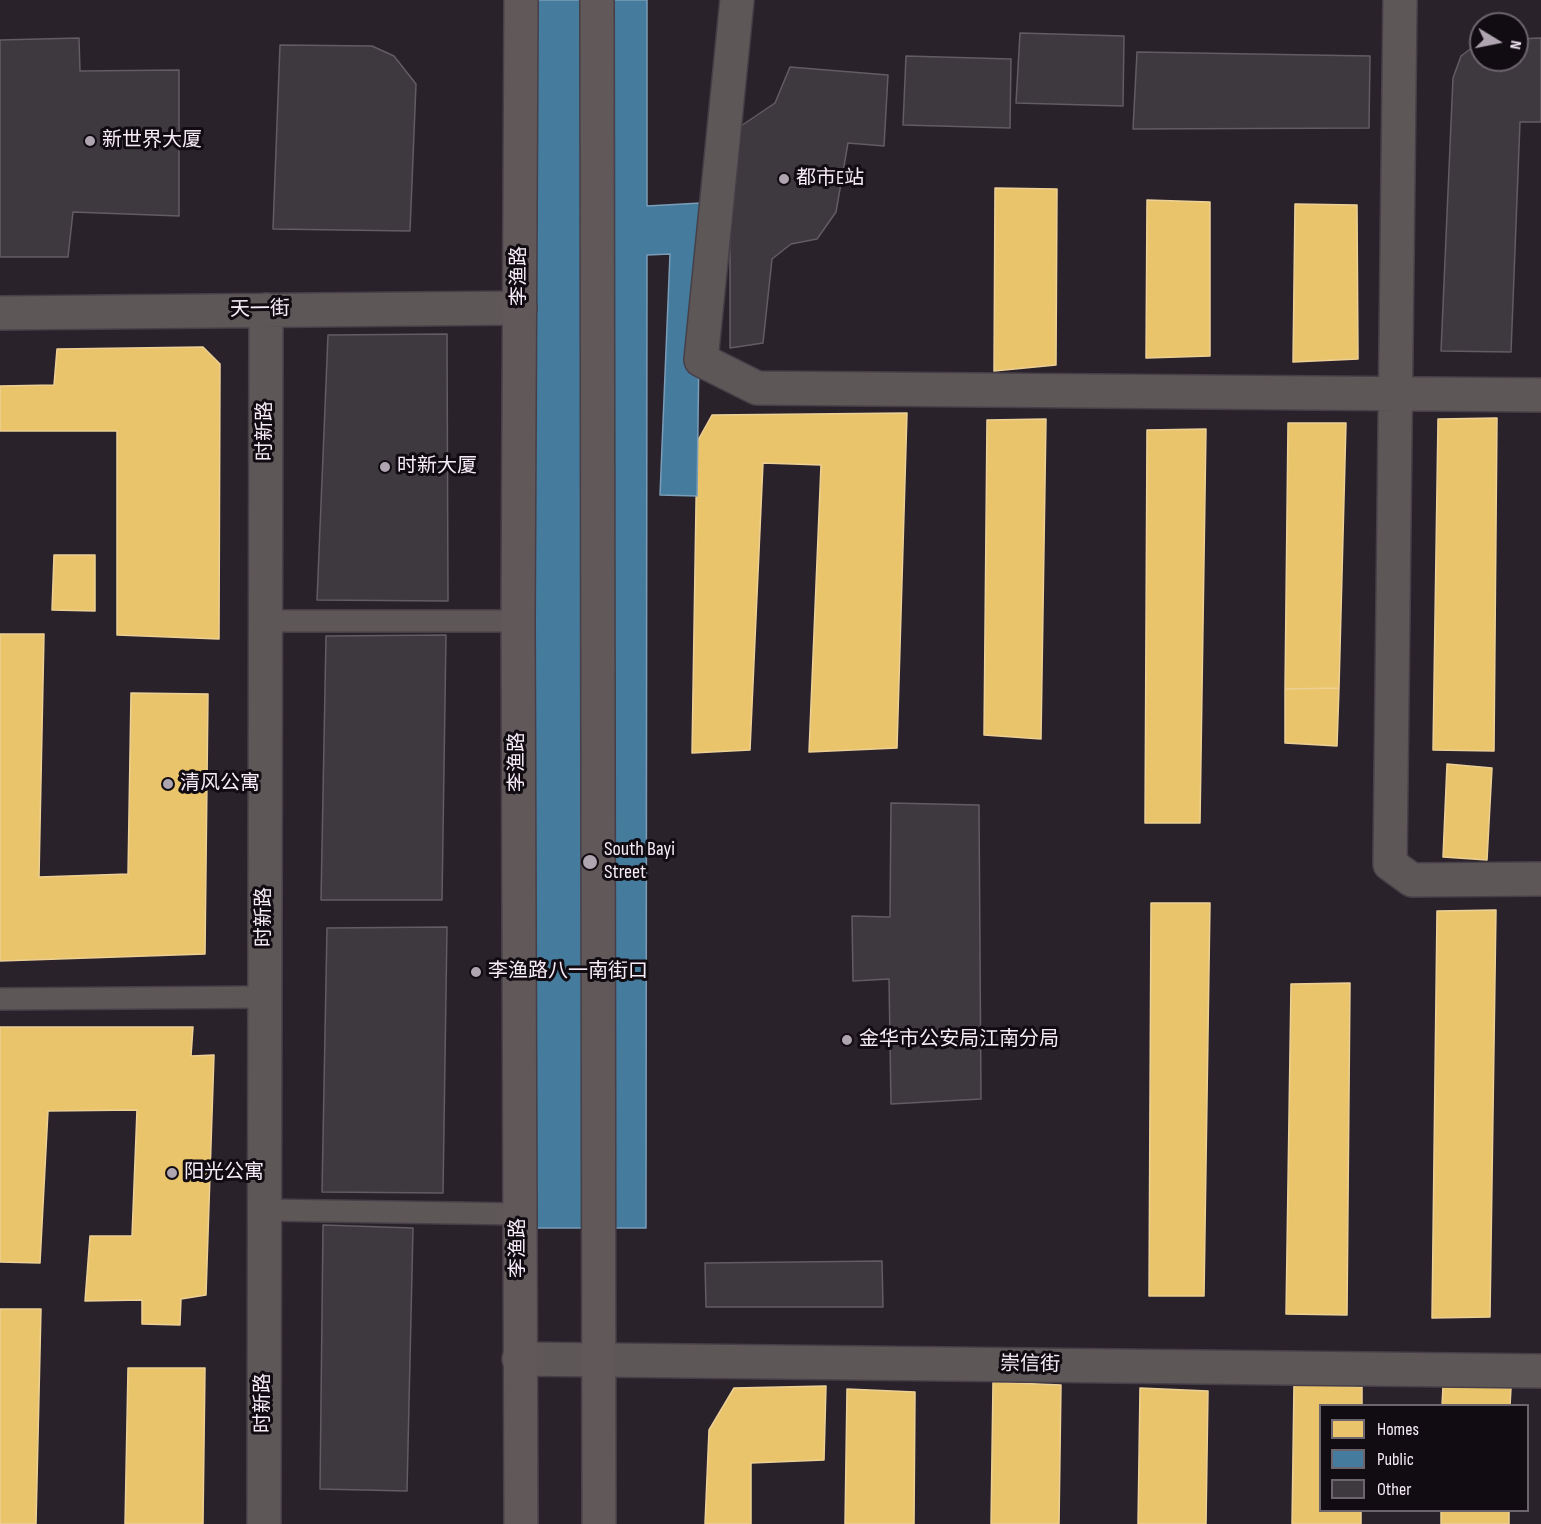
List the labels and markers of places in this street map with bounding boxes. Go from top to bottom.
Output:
place label: 新世界大厦 [102,129,202,153]
marker: 新世界大厦 [83,134,97,148]
place label: 都市E站 [796,167,864,191]
marker: 都市E站 [777,172,791,186]
place label: 时新大厦 [397,455,477,479]
marker: 时新大厦 [378,460,392,474]
place label: 清风公寓 [180,772,260,796]
marker: 清风公寓 [161,777,175,791]
place label: South Bayi Street [604,838,675,885]
marker: South Bayi Street [581,853,599,871]
place label: 李渔路八一南街口 [488,960,648,984]
marker: 李渔路八一南街口 [469,965,483,979]
place label: 金华市公安局江南分局 [859,1028,1059,1052]
marker: 金华市公安局江南分局 [840,1033,854,1047]
place label: 阳光公寓 [184,1161,264,1185]
marker: 阳光公寓 [165,1166,179,1180]

